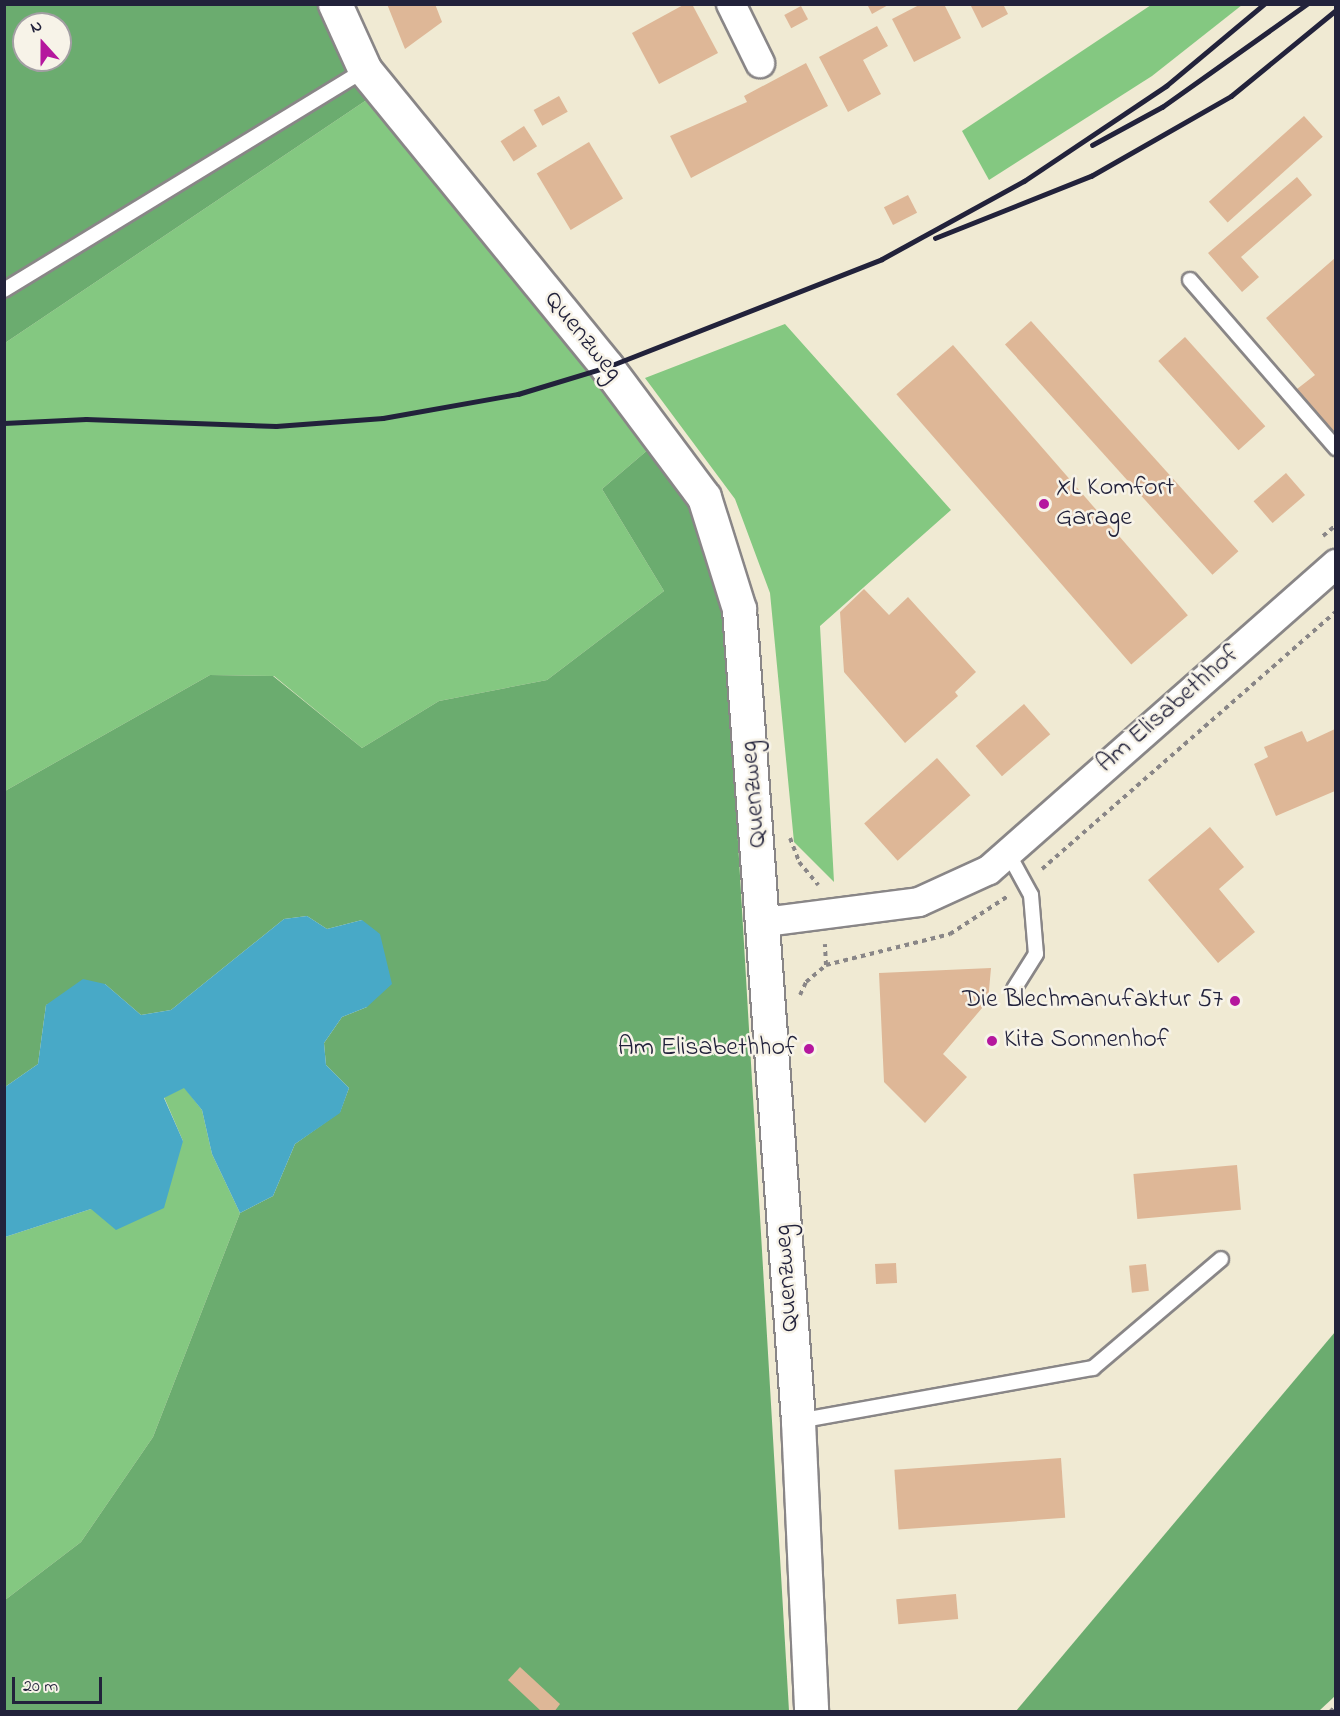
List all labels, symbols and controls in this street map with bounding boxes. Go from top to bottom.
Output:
north arrow [12,12,72,72]
text: N [27,14,46,40]
street label: Quenzweg [536,285,628,389]
place label: XL Komfort Garage [1056,473,1174,534]
marker: XL Komfort Garage [1037,497,1051,511]
street label: Am Elisabethhof [1091,639,1247,781]
street label: Quenzweg [735,739,775,849]
place label: Die Blechmanufaktur 57 [962,985,1223,1017]
marker: Die Blechmanufaktur 57 [1228,994,1242,1008]
place label: Kita Sonnenhof [1004,1025,1169,1057]
place label: Am Elisabethhof [618,1033,797,1065]
marker: Kita Sonnenhof [985,1034,999,1048]
marker: Am Elisabethhof [802,1042,816,1056]
street label: Quenzweg [769,1223,807,1333]
scale bar [15,1665,105,1703]
text: 20 m [23,1674,58,1700]

